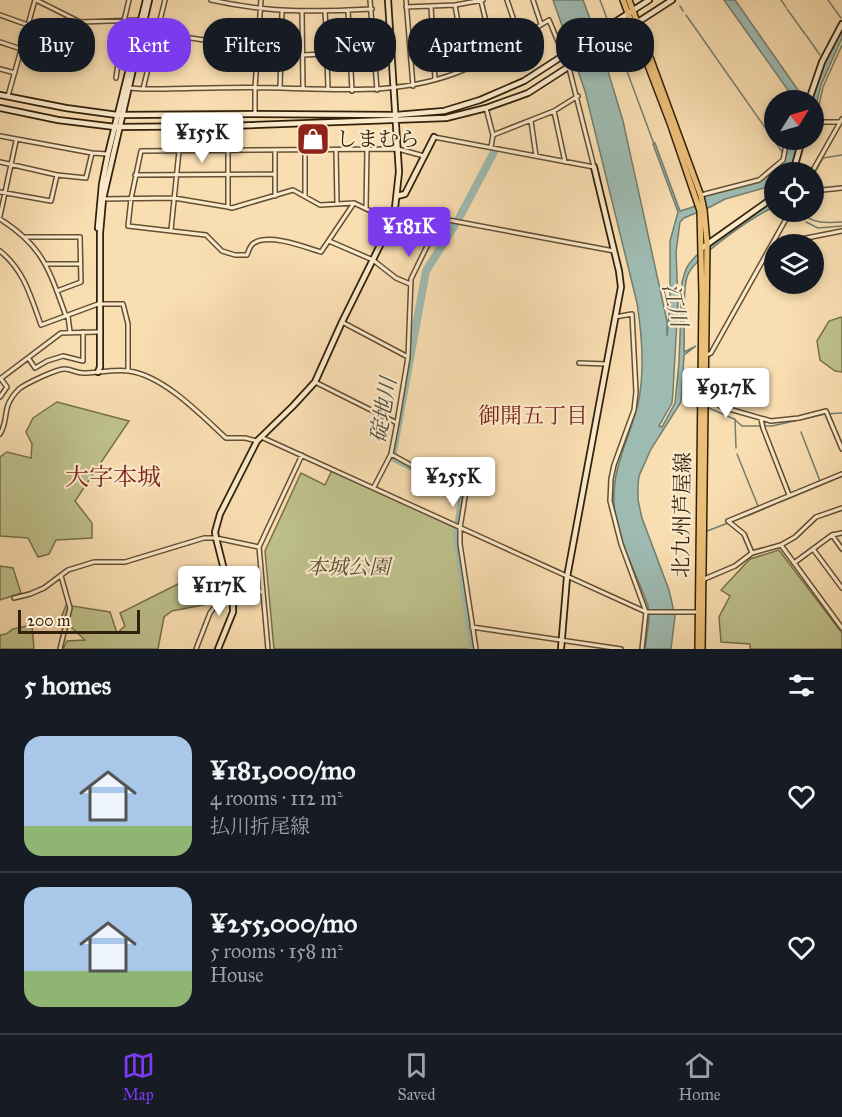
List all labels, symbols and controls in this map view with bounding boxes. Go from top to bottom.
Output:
chip: Buy [18,18,95,72]
chip: Rent [107,18,191,72]
chip: Filters [203,18,302,72]
chip: New [314,18,396,72]
chip: Apartment [408,18,544,72]
chip: House [556,18,654,72]
north arrow [764,90,824,150]
map controls [764,90,824,294]
pin: ¥155K [160,113,244,164]
text: ¥155K [175,120,229,144]
shop icon: しまむら [295,121,331,157]
place label: しまむら [336,126,420,152]
button: locate [764,162,824,222]
pin: ¥181K [367,207,451,258]
text: ¥181K [382,214,436,238]
button: layers [764,234,824,294]
water label: 江川 [657,281,694,331]
pin: ¥91.7K [677,368,775,419]
water label: 碇地川 [364,373,402,445]
text: ¥91.7K [696,375,756,399]
district label: 御開五丁目 [478,402,588,429]
street label: 北九州芦屋線 [668,452,696,578]
pin: ¥255K [411,457,495,508]
district label: 大字本城 [65,462,161,492]
text: ¥255K [425,464,481,488]
park label: 本城公園 [306,554,393,580]
pin: ¥117K [177,566,261,617]
text: ¥117K [192,573,246,597]
scale bar [18,607,140,634]
text: 200 m [27,611,70,630]
text: 5 homes [24,669,111,701]
icon: filters [785,669,818,702]
text: ¥181,000/mo [210,754,356,786]
icon: home [72,760,144,832]
icon: heart [785,780,818,813]
text: 4 rooms · 112 m² [210,786,343,810]
text: 払川折尾線 [210,814,310,838]
text: ¥255,000/mo [210,907,357,939]
icon: home [72,911,144,983]
icon: heart [785,931,818,964]
text: 5 rooms · 158 m² [210,939,343,963]
text: House [210,963,264,987]
tab: Map [122,1049,155,1104]
tab: Saved [398,1049,436,1104]
tab: Home [679,1049,720,1104]

